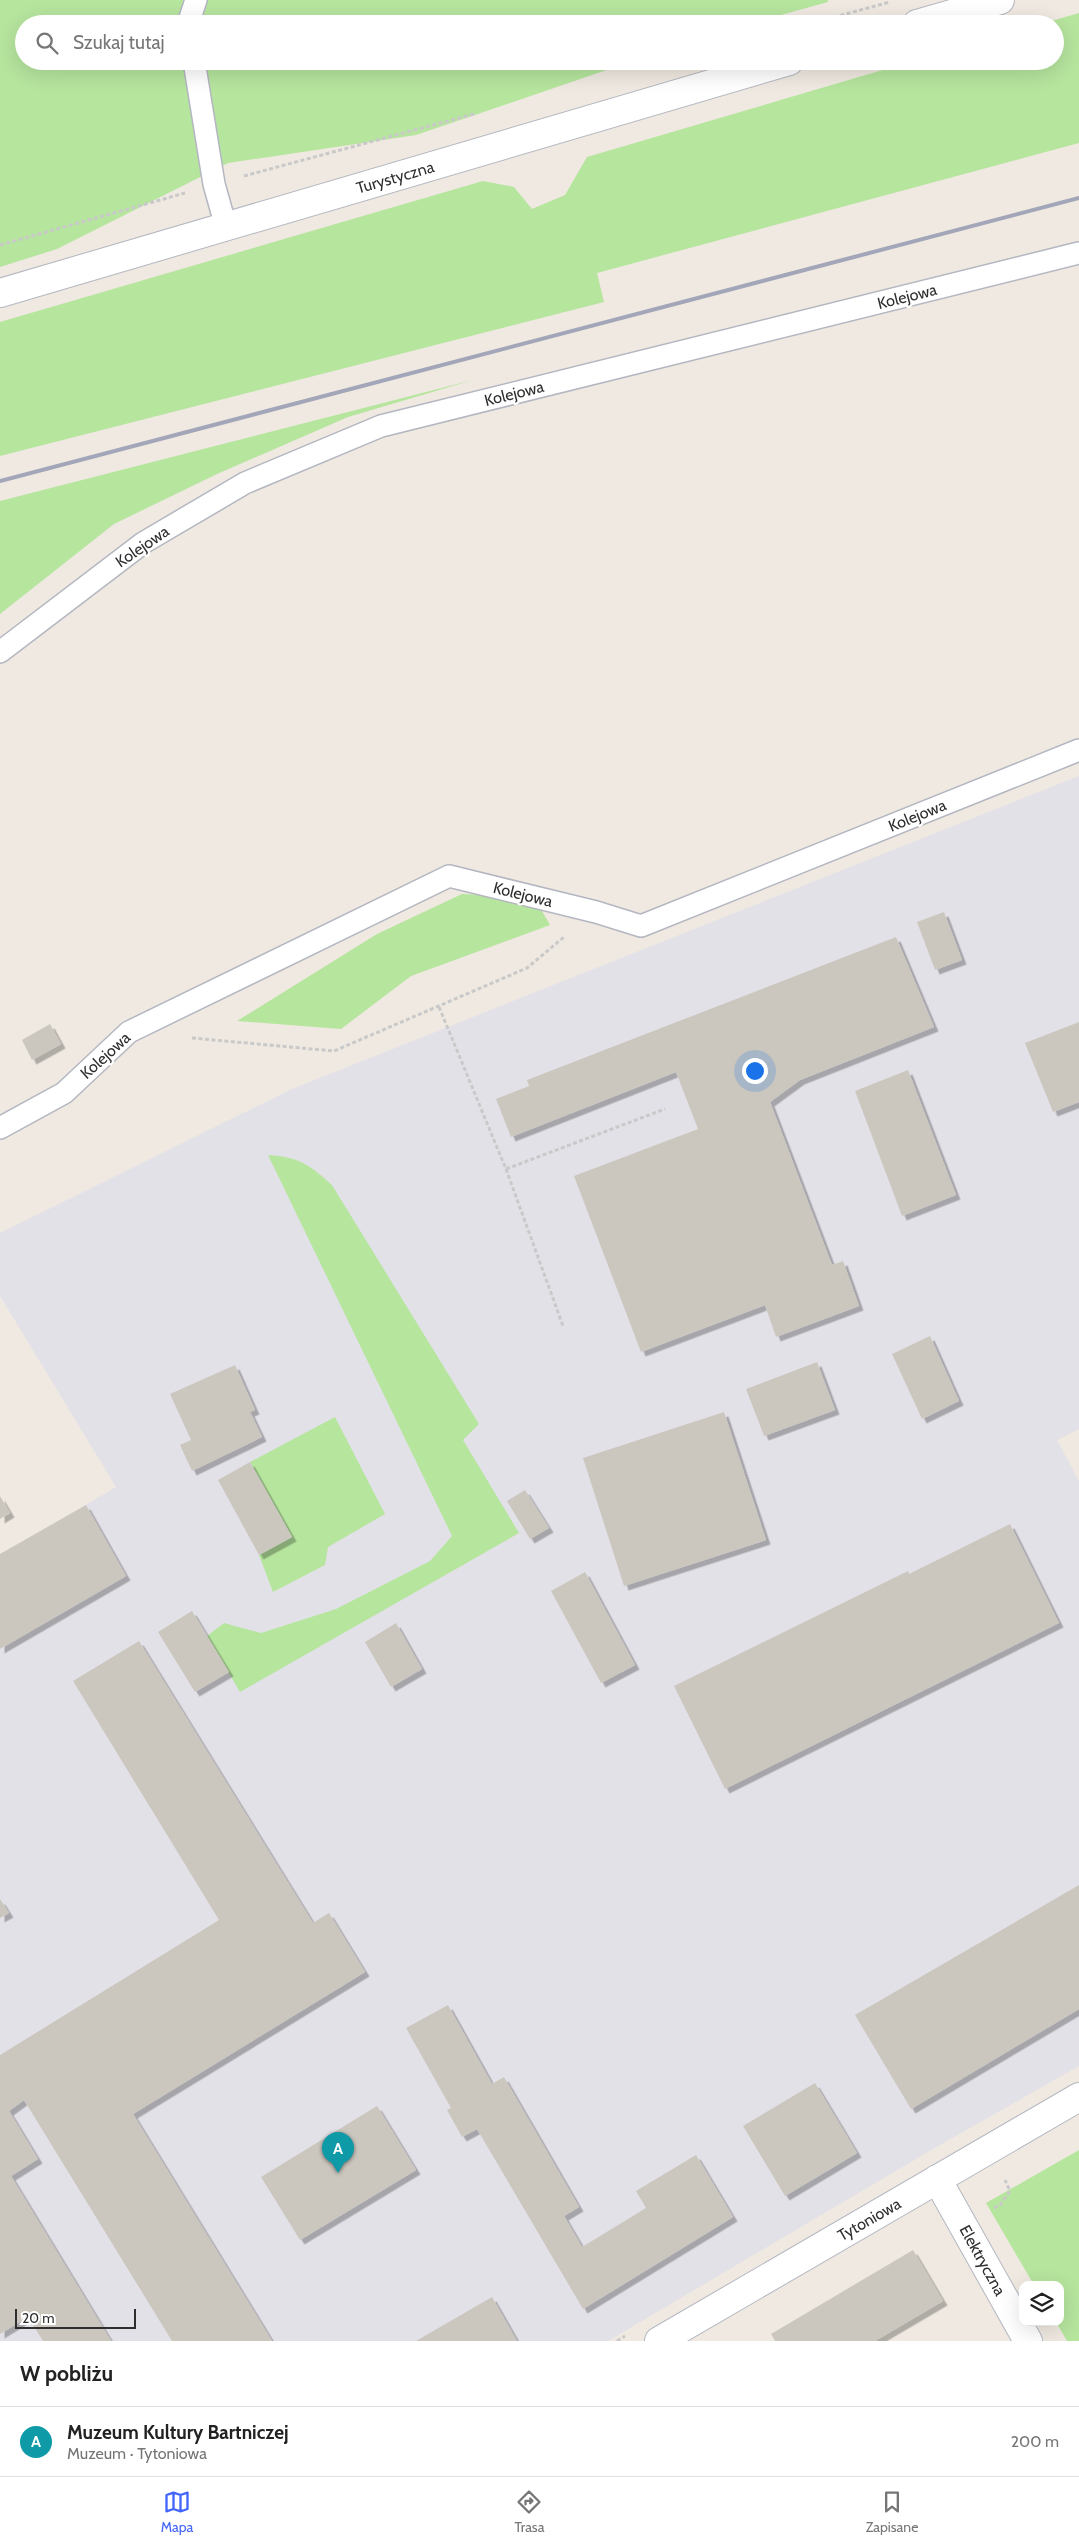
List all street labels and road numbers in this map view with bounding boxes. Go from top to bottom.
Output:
street label: Turystyczna [354,157,436,198]
street label: Kolejowa [875,280,939,313]
street label: Kolejowa [482,377,546,410]
street label: Kolejowa [112,521,173,571]
street label: Kolejowa [886,795,949,836]
street label: Kolejowa [491,878,555,911]
street label: Kolejowa [76,1028,134,1083]
street label: Tytoniowa [834,2194,904,2245]
street label: Elektryczna [955,2222,1010,2299]

